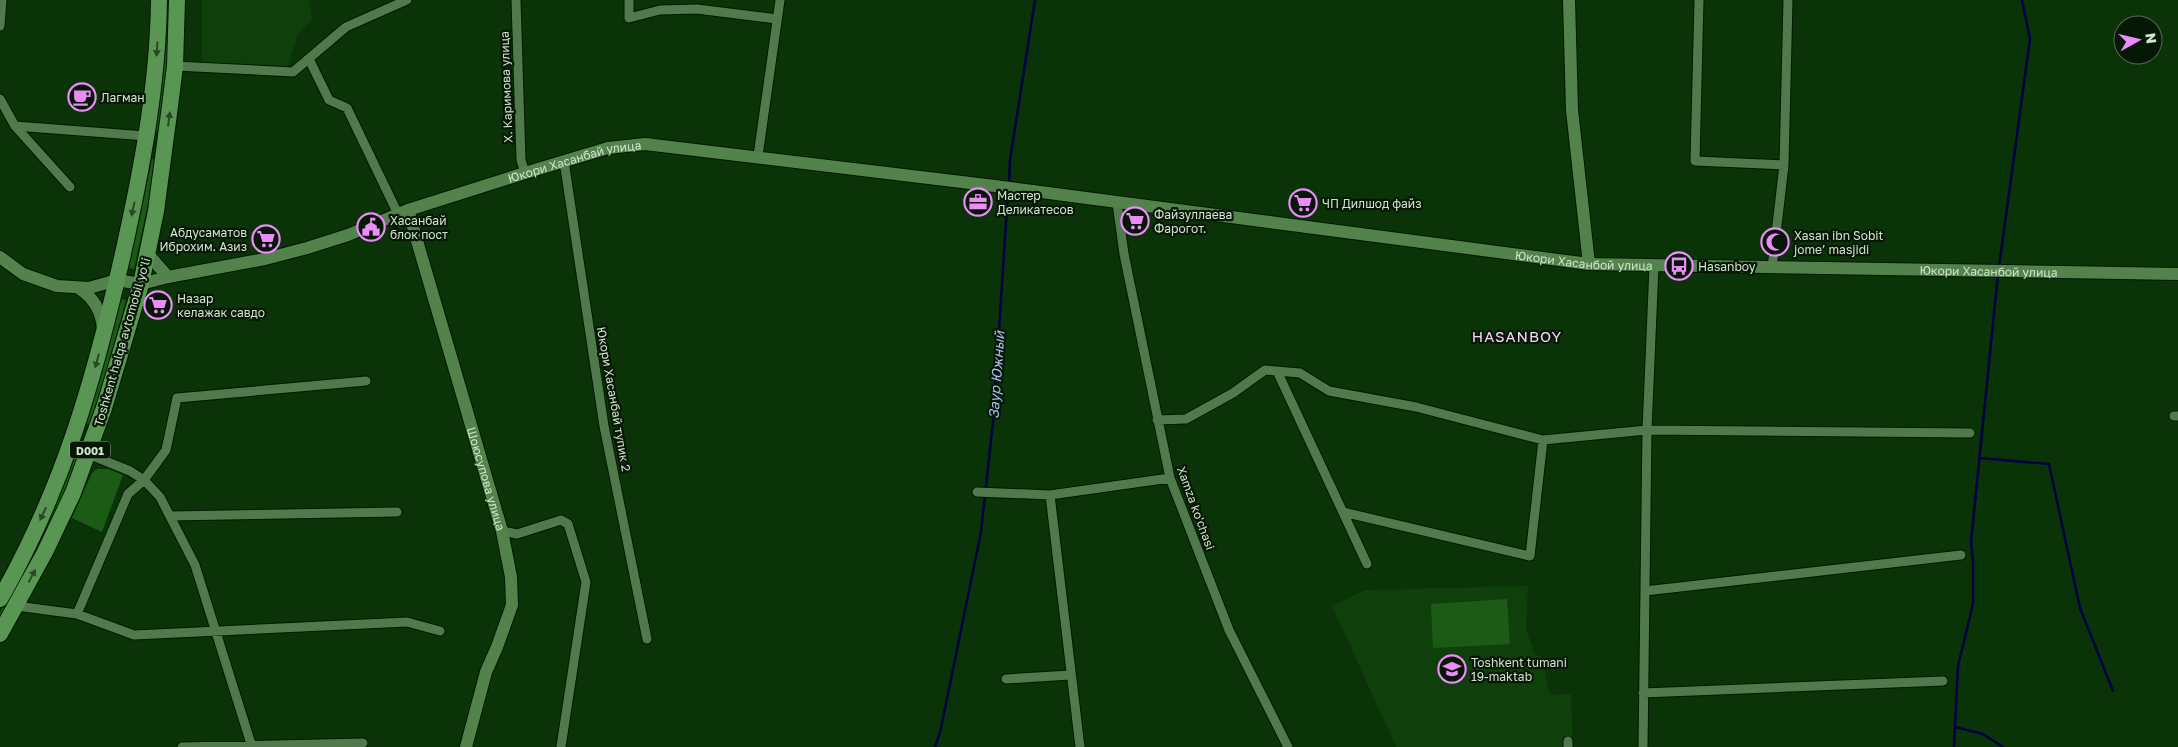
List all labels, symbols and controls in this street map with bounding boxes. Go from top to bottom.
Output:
north arrow [2113,15,2163,65]
street label: Х. Каримова улица [497,31,515,143]
text: N [2142,32,2161,45]
one-way arrow [152,41,160,57]
cafe icon: Лагман [67,82,97,112]
place label: Лагман [101,90,145,105]
one-way arrow [165,111,173,127]
street label: Юкори Хасанбай улица [506,137,642,185]
office icon: Мастер Деликатесов [963,187,993,217]
place label: Мастер Деликатесов [997,188,1074,217]
supermarket icon: ЧП Дилшод файз [1288,188,1318,218]
place label: ЧП Дилшод файз [1322,196,1421,211]
one-way arrow [129,202,137,217]
supermarket icon: Файзуллаева Фарогот. [1120,206,1150,236]
place label: Файзуллаева Фарогот. [1154,207,1232,236]
public building icon: Хасанбай блок пост [356,212,386,242]
place label: Хасанбай блок пост [390,213,448,242]
supermarket icon: Абдусаматов Иброхим. Азиз [251,224,281,254]
place label: Абдусаматов Иброхим. Азиз [159,225,247,254]
mosque icon: Xasan ibn Sobit jome’ masjidi [1760,227,1790,257]
place label: Xasan ibn Sobit jome’ masjidi [1793,228,1884,257]
street label: Юкори Хасанбой улица [1514,247,1653,273]
bus stop icon: Hasanboy [1664,251,1694,281]
street label: Toshkent halqa avtomobil yo'li [91,256,153,428]
place label: Hasanboy [1698,259,1756,274]
street label: Юкори Хасанбой улица [1919,262,2058,279]
supermarket icon: Назар келажак савдо [143,290,173,320]
place label: Назар келажак савдо [177,291,265,320]
street label: Юкори Хасанбай тупик 2 [594,325,634,473]
district label: HASANBOY [1472,327,1562,345]
water label: Заур Южный [984,329,1008,420]
one-way arrow [93,354,101,369]
street label: Шоюсупова улица [464,425,509,532]
road number: D001 [70,442,110,458]
street label: Xamza ko'chasi [1174,464,1218,552]
one-way arrow [39,507,47,521]
one-way arrow [28,569,36,583]
school or university icon: Toshkent tumani 19-maktab [1437,654,1467,684]
place label: Toshkent tumani 19-maktab [1471,655,1567,684]

